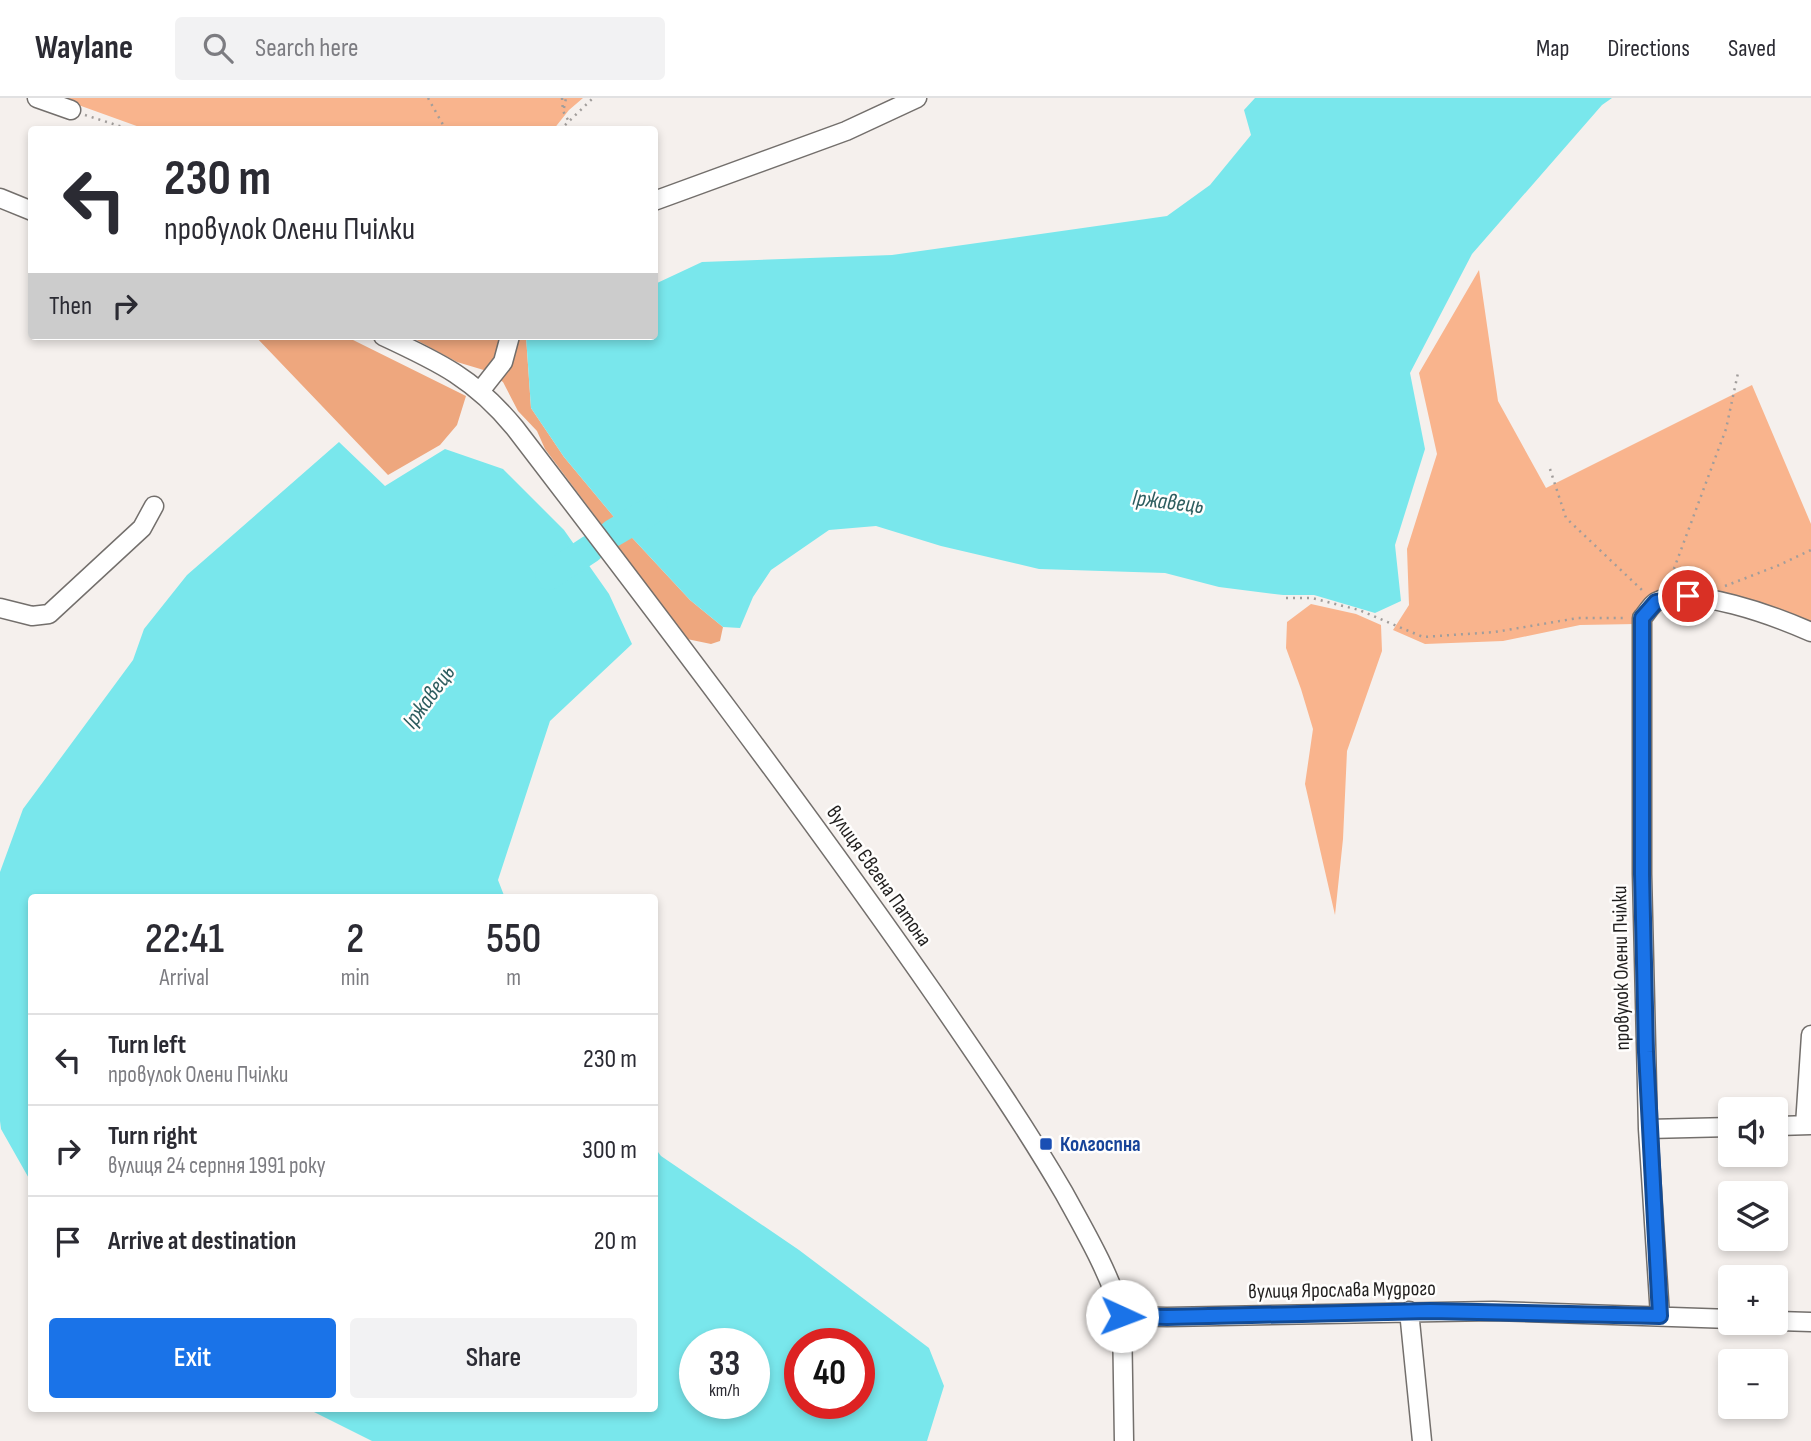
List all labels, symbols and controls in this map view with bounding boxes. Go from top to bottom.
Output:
search box [175,17,665,80]
text: Waylane [35,28,133,68]
icon: search [199,29,237,67]
text: Search here [255,33,358,64]
text: Map [1536,34,1569,63]
text: Directions [1607,34,1690,63]
text: Saved [1728,34,1776,63]
text: 230 m [164,150,271,209]
icon: left [49,154,140,245]
text: провулок Олени Пчілки [164,210,415,249]
icon: right [106,287,144,325]
text: Then [49,291,92,322]
water label: Іржавець [1131,484,1205,520]
pin [1658,566,1718,626]
icon: arrive [1669,577,1707,615]
water label: Іржавець [397,660,461,734]
street label: вулиця Євгена Патона [821,801,937,951]
street label: провулок Олени Пчілки [1607,885,1635,1051]
text: 22:41 [145,914,224,965]
text: 2 [346,914,364,965]
text: 550 [486,914,541,965]
text: Arrival [160,964,209,992]
text: min [341,964,370,992]
text: m [506,964,521,992]
text: Turn left [108,1030,186,1061]
icon: left [49,1041,87,1079]
text: 230 m [583,1044,637,1075]
text: провулок Олени Пчілки [108,1061,288,1089]
map controls [1718,1097,1788,1419]
button: sound [1718,1097,1788,1167]
text: Turn right [108,1121,197,1152]
icon: right [49,1132,87,1170]
place label: Колгоспна [1060,1132,1141,1157]
text: 300 m [582,1135,637,1166]
marker: Колгоспна [1038,1136,1054,1152]
text: вулиця 24 серпня 1991 року [108,1152,326,1180]
button: layers [1718,1181,1788,1251]
icon: arrive [49,1223,87,1261]
text: Arrive at destination [108,1226,296,1257]
text: 20 m [594,1226,637,1257]
button: + [1718,1265,1788,1335]
street label: вулиця Ярослава Мудрого [1248,1276,1436,1304]
position arrow [1085,1279,1159,1353]
button: Exit [49,1318,336,1398]
button: Share [350,1318,637,1398]
speed limit sign: 40 [784,1328,875,1419]
text: 33 [709,1343,740,1386]
button: − [1718,1349,1788,1419]
text: km/h [709,1380,740,1401]

